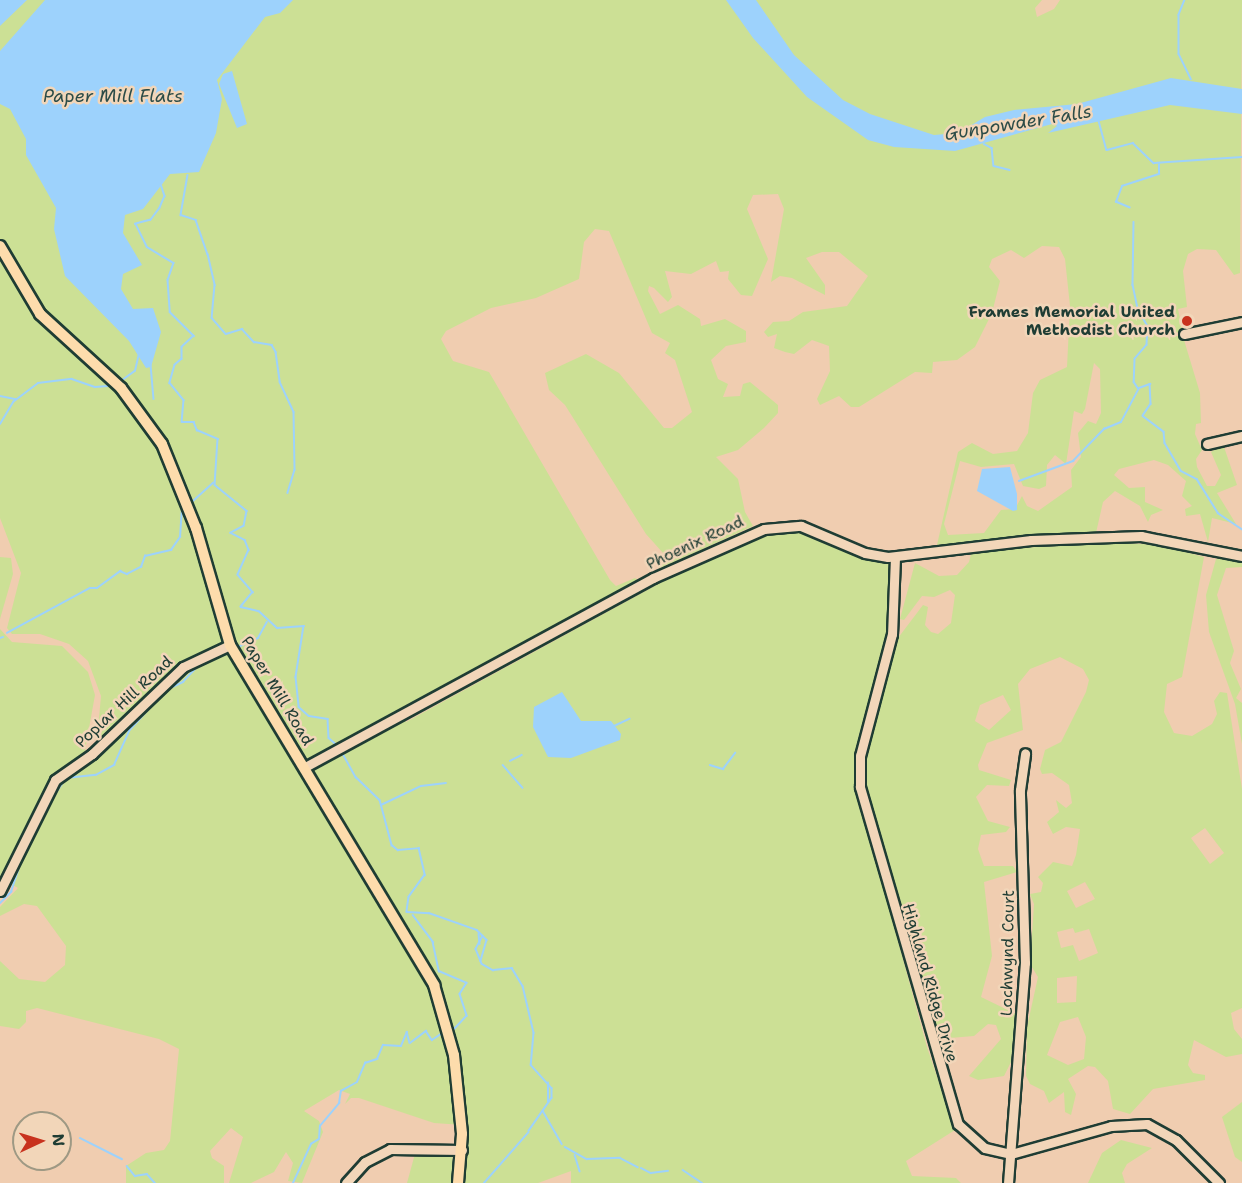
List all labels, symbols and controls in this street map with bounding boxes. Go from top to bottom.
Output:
water label: Paper Mill Flats [43,85,183,107]
water label: Gunpowder Falls [943,101,1093,145]
place label: Frames Memorial United Methodist Church [969,302,1175,340]
marker: Frames Memorial United Methodist Church [1180,314,1194,328]
street label: Phoenix Road [643,512,747,574]
street label: Paper Mill Road [237,633,317,749]
street label: Poplar Hill Road [71,652,177,752]
street label: Lochwynd Court [997,890,1019,1016]
street label: Highland Ridge Drive [898,901,962,1065]
north arrow [12,1111,72,1171]
text: N [48,1133,69,1147]

